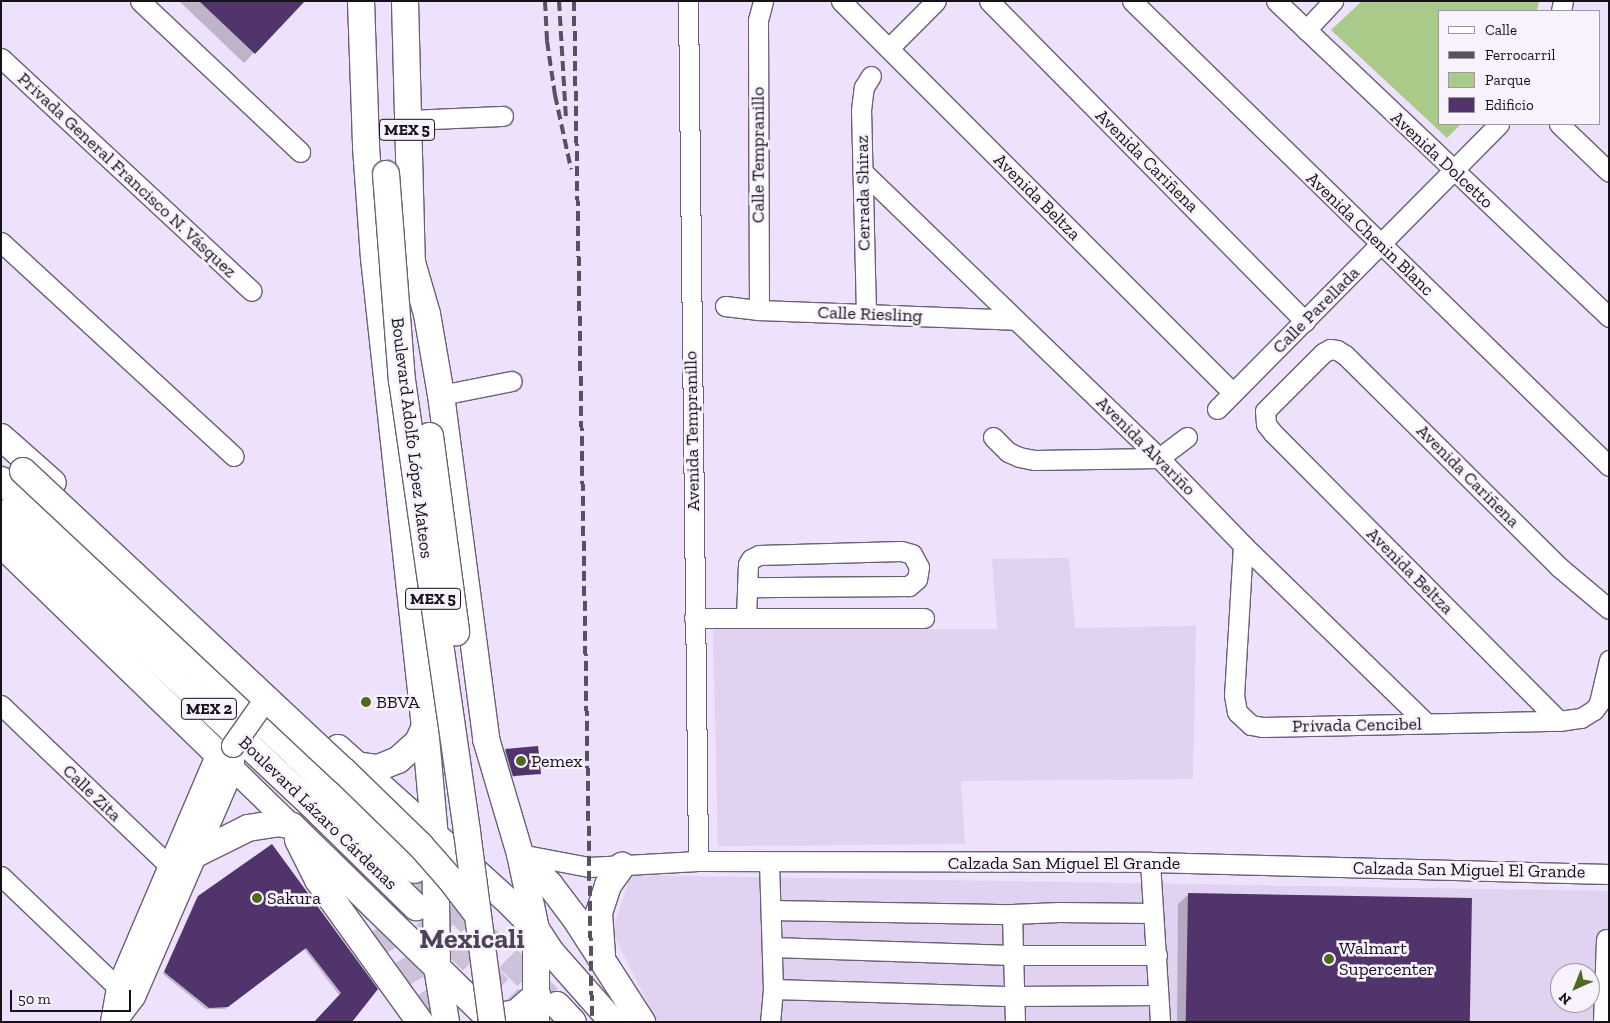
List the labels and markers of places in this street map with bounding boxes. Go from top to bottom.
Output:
place label: BBVA [376,691,420,713]
marker: BBVA [360,696,372,708]
place label: Pemex [531,750,582,772]
marker: Pemex [515,755,527,767]
place label: Sakura [267,887,321,909]
marker: Sakura [251,892,263,904]
place label: Walmart Supercenter [1339,938,1434,981]
marker: Walmart Supercenter [1323,953,1335,965]

